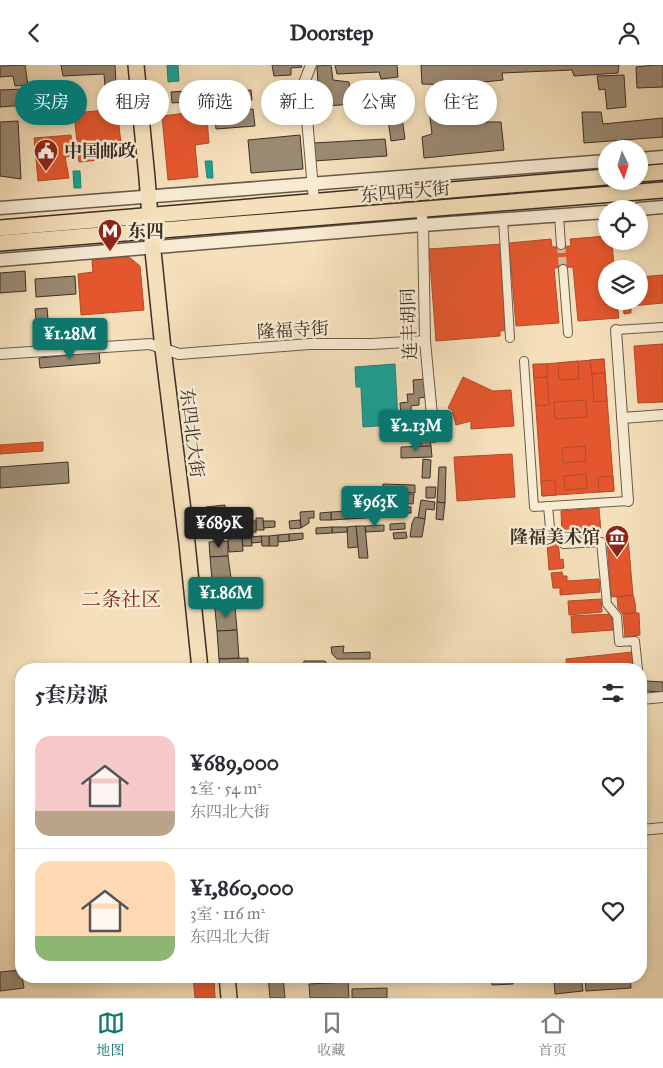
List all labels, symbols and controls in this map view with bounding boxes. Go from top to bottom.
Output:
icon: back [20,19,48,47]
text: Doorstep [289,19,374,46]
icon: person [615,19,643,47]
chip: 买房 [15,80,87,125]
chip: 租房 [97,80,169,125]
chip: 筛选 [179,80,251,125]
chip: 新上 [261,80,333,125]
chip: 公寓 [343,80,415,125]
chip: 住宅 [425,80,497,125]
public building icon: 中国邮政 [33,138,59,172]
place label: 中国邮政 [64,140,136,162]
north arrow [598,140,648,190]
map controls [598,140,648,310]
street label: 东四西大街 [359,177,451,207]
button: locate [598,200,648,250]
metro station icon: 东四 [97,218,123,252]
place label: 东四 [128,220,164,242]
button: layers [598,260,648,310]
street label: 连丰胡同 [397,288,421,360]
pin: ¥1.28M [29,317,111,360]
street label: 隆福寺街 [256,317,330,343]
text: ¥1.28M [43,324,97,343]
street label: 东四北大街 [176,387,208,479]
pin: ¥2.13M [375,409,457,452]
text: ¥2.13M [390,416,442,435]
pin: ¥963K [340,485,410,528]
text: ¥963K [352,492,398,511]
pin: ¥689K [184,507,254,549]
text: ¥689K [195,513,243,532]
museum icon: 隆福美术馆 [604,524,630,558]
place label: 隆福美术馆 [510,526,600,548]
pin: ¥1.86M [185,577,267,619]
text: ¥1.86M [199,583,253,602]
district label: 二条社区 [81,587,161,611]
icon: filters [599,679,627,707]
text: 5套房源 [35,682,108,708]
text: ¥689,000 [190,750,279,776]
icon: home [75,756,135,816]
icon: heart [599,772,627,800]
text: 2室 · 54 m² [190,779,262,798]
text: 东四北大街 [190,802,270,821]
text: ¥1,860,000 [190,875,294,901]
icon: home [75,881,135,941]
icon: heart [599,897,627,925]
text: 3室 · 116 m² [190,904,265,923]
text: 东四北大街 [190,927,270,946]
tab: 地图 [97,1009,125,1059]
tab: 收藏 [318,1009,346,1059]
tab: 首页 [539,1009,567,1059]

